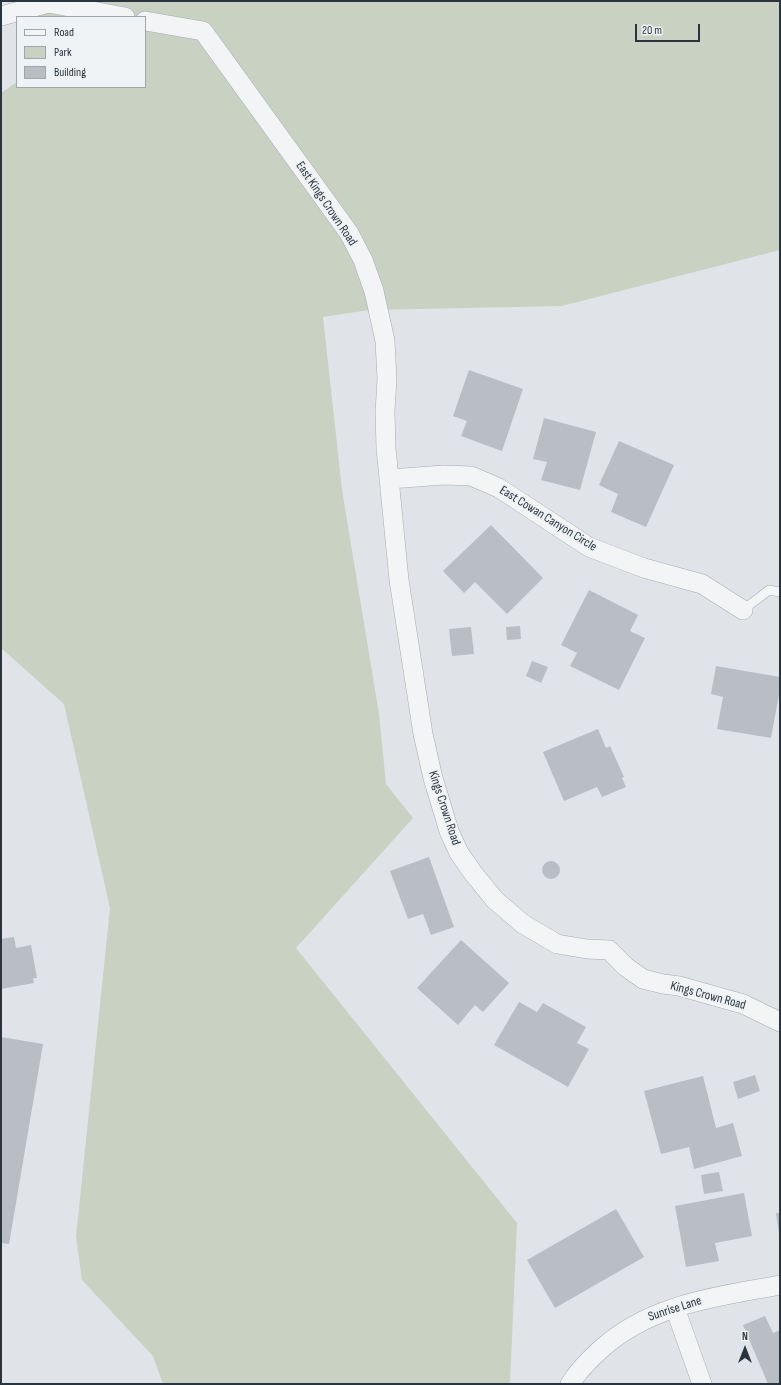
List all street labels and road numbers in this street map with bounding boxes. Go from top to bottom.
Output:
street label: East Kings Crown Road [292,159,360,249]
street label: East Cowan Canyon Circle [496,483,600,555]
street label: Kings Crown Road [425,769,463,847]
street label: Kings Crown Road [669,978,747,1014]
street label: Sunrise Lane [646,1293,704,1325]

